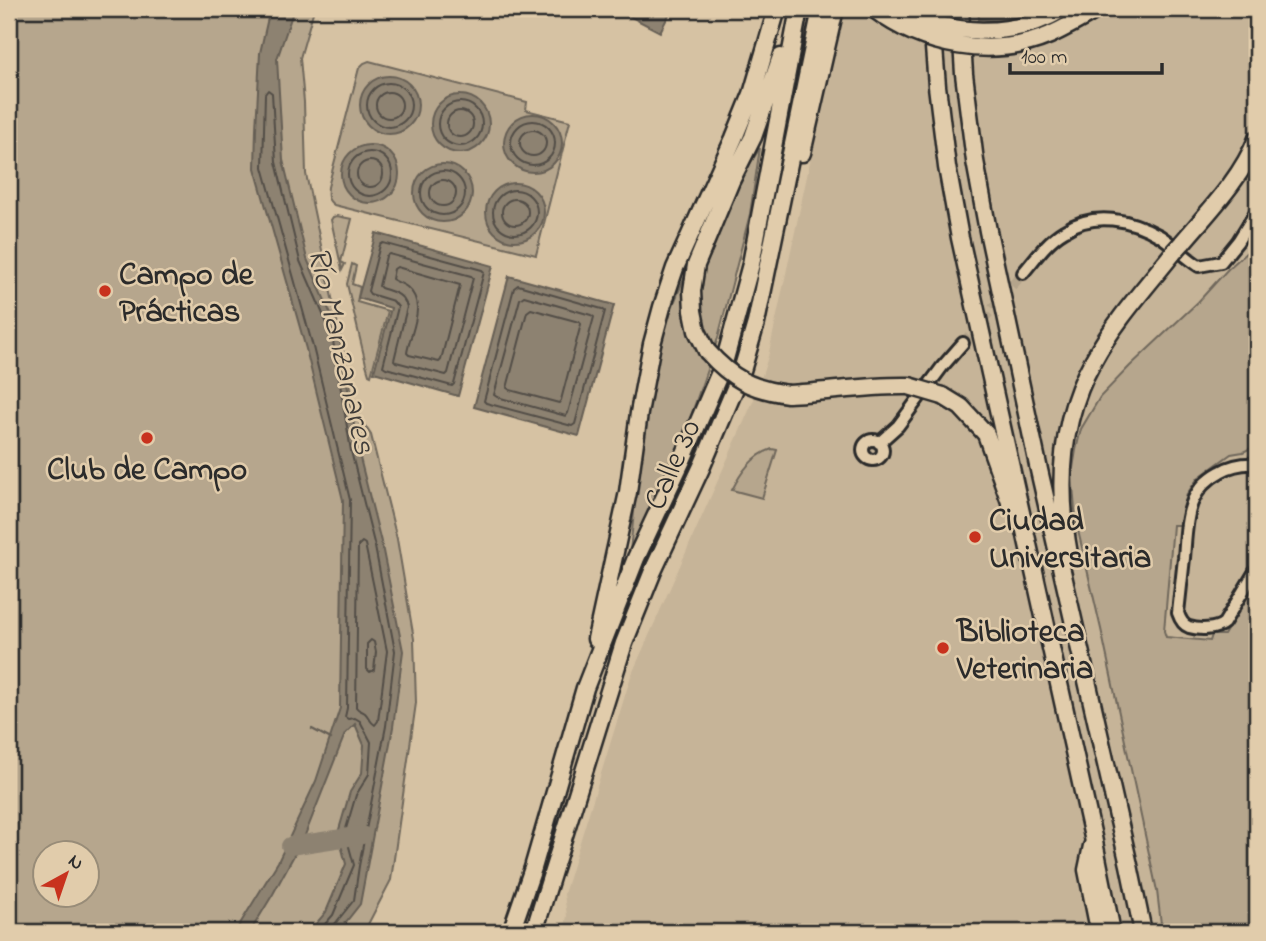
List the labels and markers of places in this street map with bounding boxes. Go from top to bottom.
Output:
place label: Campo de Prácticas [119,253,255,337]
marker: Campo de Prácticas [97,283,113,299]
marker: Club de Campo [139,430,155,446]
place label: Club de Campo [47,448,247,495]
place label: Ciudad Universitaria [989,499,1151,583]
marker: Ciudad Universitaria [967,529,983,545]
place label: Biblioteca Veterinaria [955,610,1093,694]
marker: Biblioteca Veterinaria [935,640,951,656]

